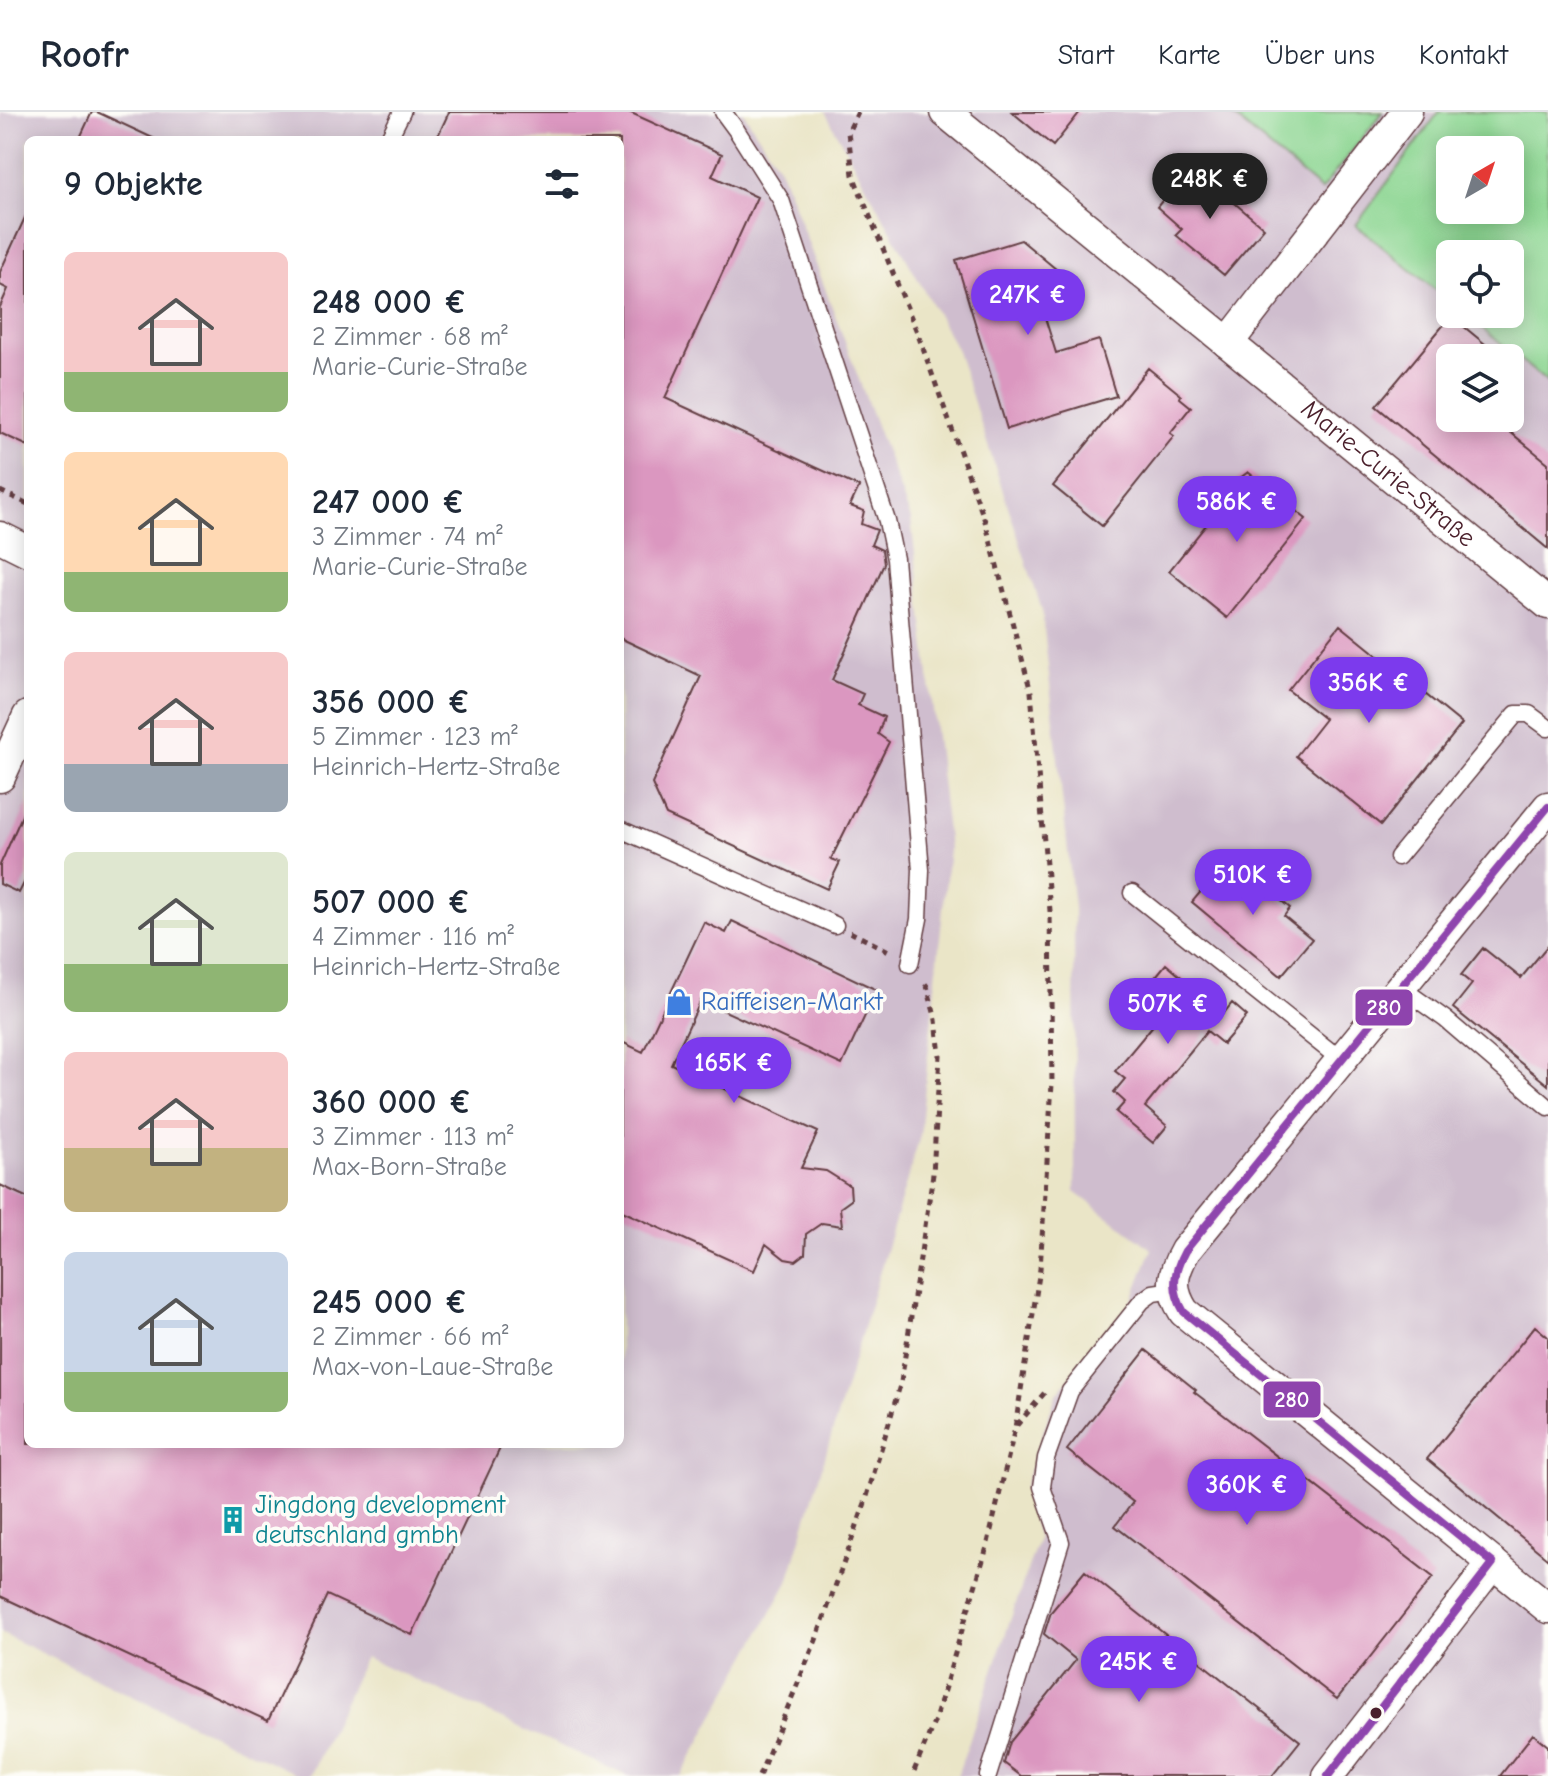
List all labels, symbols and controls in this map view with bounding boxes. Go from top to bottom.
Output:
text: Roofr [40,33,129,77]
text: Start [1058,39,1114,71]
text: Karte [1158,39,1221,71]
text: Über uns [1265,39,1375,71]
text: Kontakt [1419,39,1508,71]
north arrow [1436,136,1524,224]
map controls [1436,136,1524,432]
pin: 248K € [1145,153,1275,221]
icon: filters [540,162,584,206]
text: 9 Objekte [64,164,203,204]
text: 248K € [1170,164,1250,194]
button: locate [1436,240,1524,328]
pin: 247K € [963,269,1093,337]
text: 247K € [989,280,1067,310]
text: 248 000 € [312,282,467,322]
icon: home [128,284,224,380]
text: 2 Zimmer · 68 m² [312,322,508,352]
button: layers [1436,344,1524,432]
text: Marie-Curie-Straße [312,352,528,382]
street label: Marie-Curie-Straße [1295,394,1481,553]
pin: 586K € [1172,476,1302,544]
text: 247 000 € [312,482,465,522]
icon: home [128,484,224,580]
text: 586K € [1196,487,1278,517]
text: 3 Zimmer · 74 m² [312,522,503,552]
text: Marie-Curie-Straße [312,552,528,582]
pin: 356K € [1304,657,1434,725]
text: 356K € [1328,668,1410,698]
text: 356 000 € [312,682,471,722]
icon: home [128,684,224,780]
text: 5 Zimmer · 123 m² [312,722,518,752]
text: Heinrich-Hertz-Straße [312,752,560,782]
pin: 510K € [1188,849,1318,917]
text: 510K € [1213,860,1293,890]
text: 507 000 € [312,882,471,922]
icon: home [128,884,224,980]
text: 4 Zimmer · 116 m² [312,922,514,952]
text: Heinrich-Hertz-Straße [312,952,560,982]
pin: 507K € [1103,978,1233,1046]
shop icon: Raiffeisen-Markt [664,987,694,1017]
place label: Raiffeisen-Markt [701,987,884,1017]
line badge: 280 [1354,988,1414,1027]
text: 507K € [1127,989,1209,1019]
text: 280 [1367,995,1401,1021]
pin: 165K € [669,1037,799,1105]
text: 165K € [694,1048,774,1078]
text: 360 000 € [312,1082,472,1122]
icon: home [128,1084,224,1180]
text: 3 Zimmer · 113 m² [312,1122,514,1152]
text: Max-Born-Straße [312,1152,507,1182]
text: 245 000 € [312,1282,468,1322]
icon: home [128,1284,224,1380]
text: 2 Zimmer · 66 m² [312,1322,508,1352]
text: Max-von-Laue-Straße [312,1352,553,1382]
line badge: 280 [1262,1380,1322,1419]
text: 280 [1275,1387,1309,1413]
pin: 360K € [1182,1459,1312,1527]
text: 360K € [1205,1470,1289,1500]
place label: Jingdong development deutschland gmbh [255,1490,507,1550]
building icon: Jingdong development deutschland gmbh [218,1505,248,1535]
pin: 245K € [1074,1636,1204,1704]
text: 245K € [1099,1647,1179,1677]
unlabelled marker [1368,1705,1384,1721]

